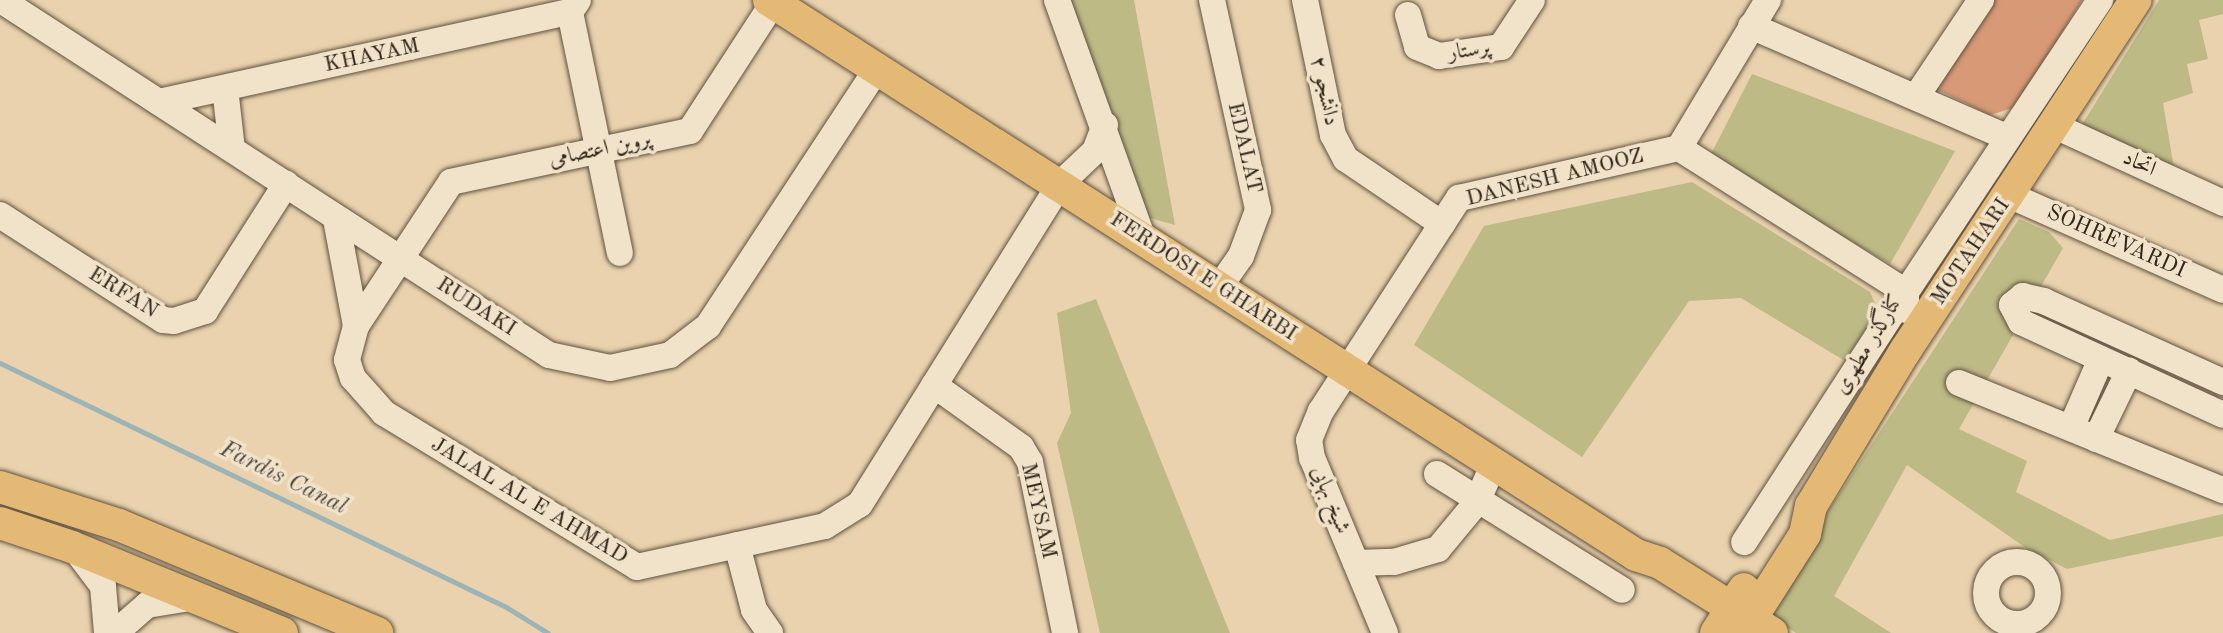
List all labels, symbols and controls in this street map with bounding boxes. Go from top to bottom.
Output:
street label: KHAYAM [322,33,422,79]
street label: پرستار [1446,35,1492,67]
street label: دانشجو ۲ [1304,54,1344,128]
street label: EDALAT [1221,100,1267,196]
street label: پروین اعتصامی [547,126,653,174]
street label: DANESH AMOOZ [1463,143,1647,213]
street label: اتحاد [2118,145,2160,183]
street label: MOTAHARI [1926,194,2016,310]
street label: SOHREVARDI [2042,200,2190,284]
street label: FERDOSI E GHARBI [1104,207,1302,347]
street label: ERFAN [83,261,163,325]
street label: RUDAKI [431,271,521,343]
street label: کنارگذر مطهری [1829,290,1909,400]
street label: JALAL AL E AHMAD [426,432,632,570]
water label: Fardis Canal [215,436,351,522]
street label: MEYSAM [1014,460,1062,562]
street label: شیخ بهایی [1304,462,1356,538]

